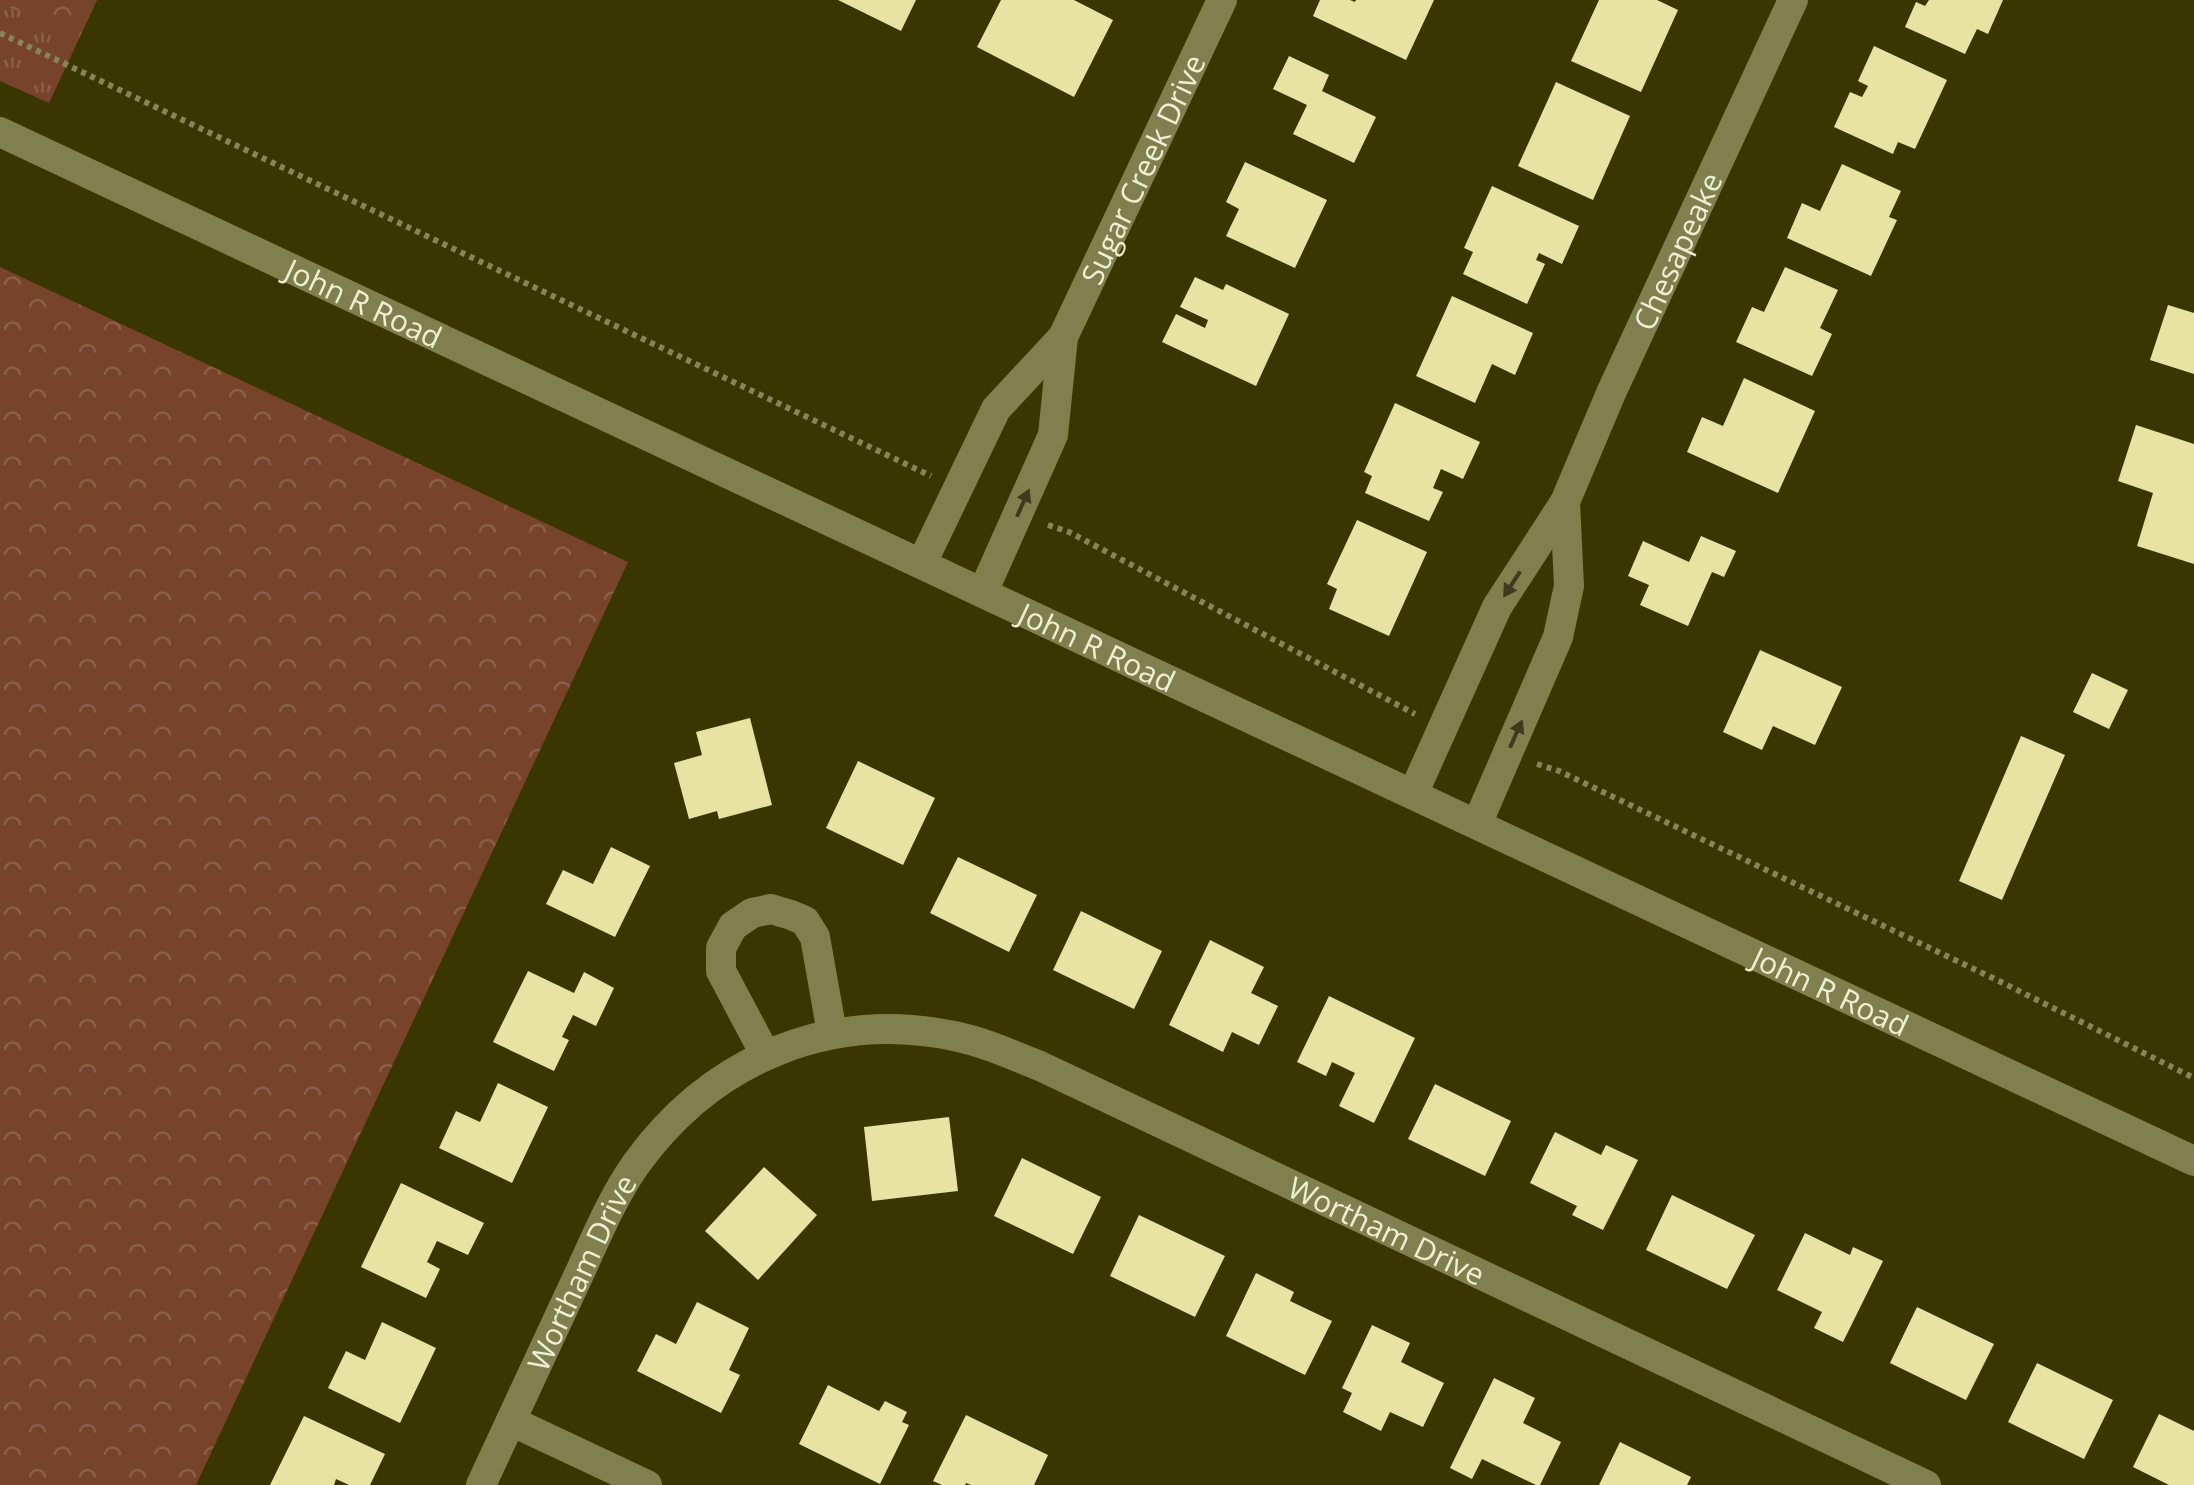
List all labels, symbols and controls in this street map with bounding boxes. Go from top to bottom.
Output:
street label: Sugar Creek Drive [1070,47,1214,291]
street label: Chesapeake [1623,165,1731,336]
street label: John R Road [276,247,449,357]
one-way arrow [1015,488,1031,518]
one-way arrow [1503,571,1522,598]
street label: John R Road [1010,591,1182,701]
one-way arrow [1508,719,1524,749]
street label: John R Road [1743,935,1916,1045]
street label: Wortham Drive [517,1166,645,1377]
street label: Wortham Drive [1282,1166,1492,1294]

